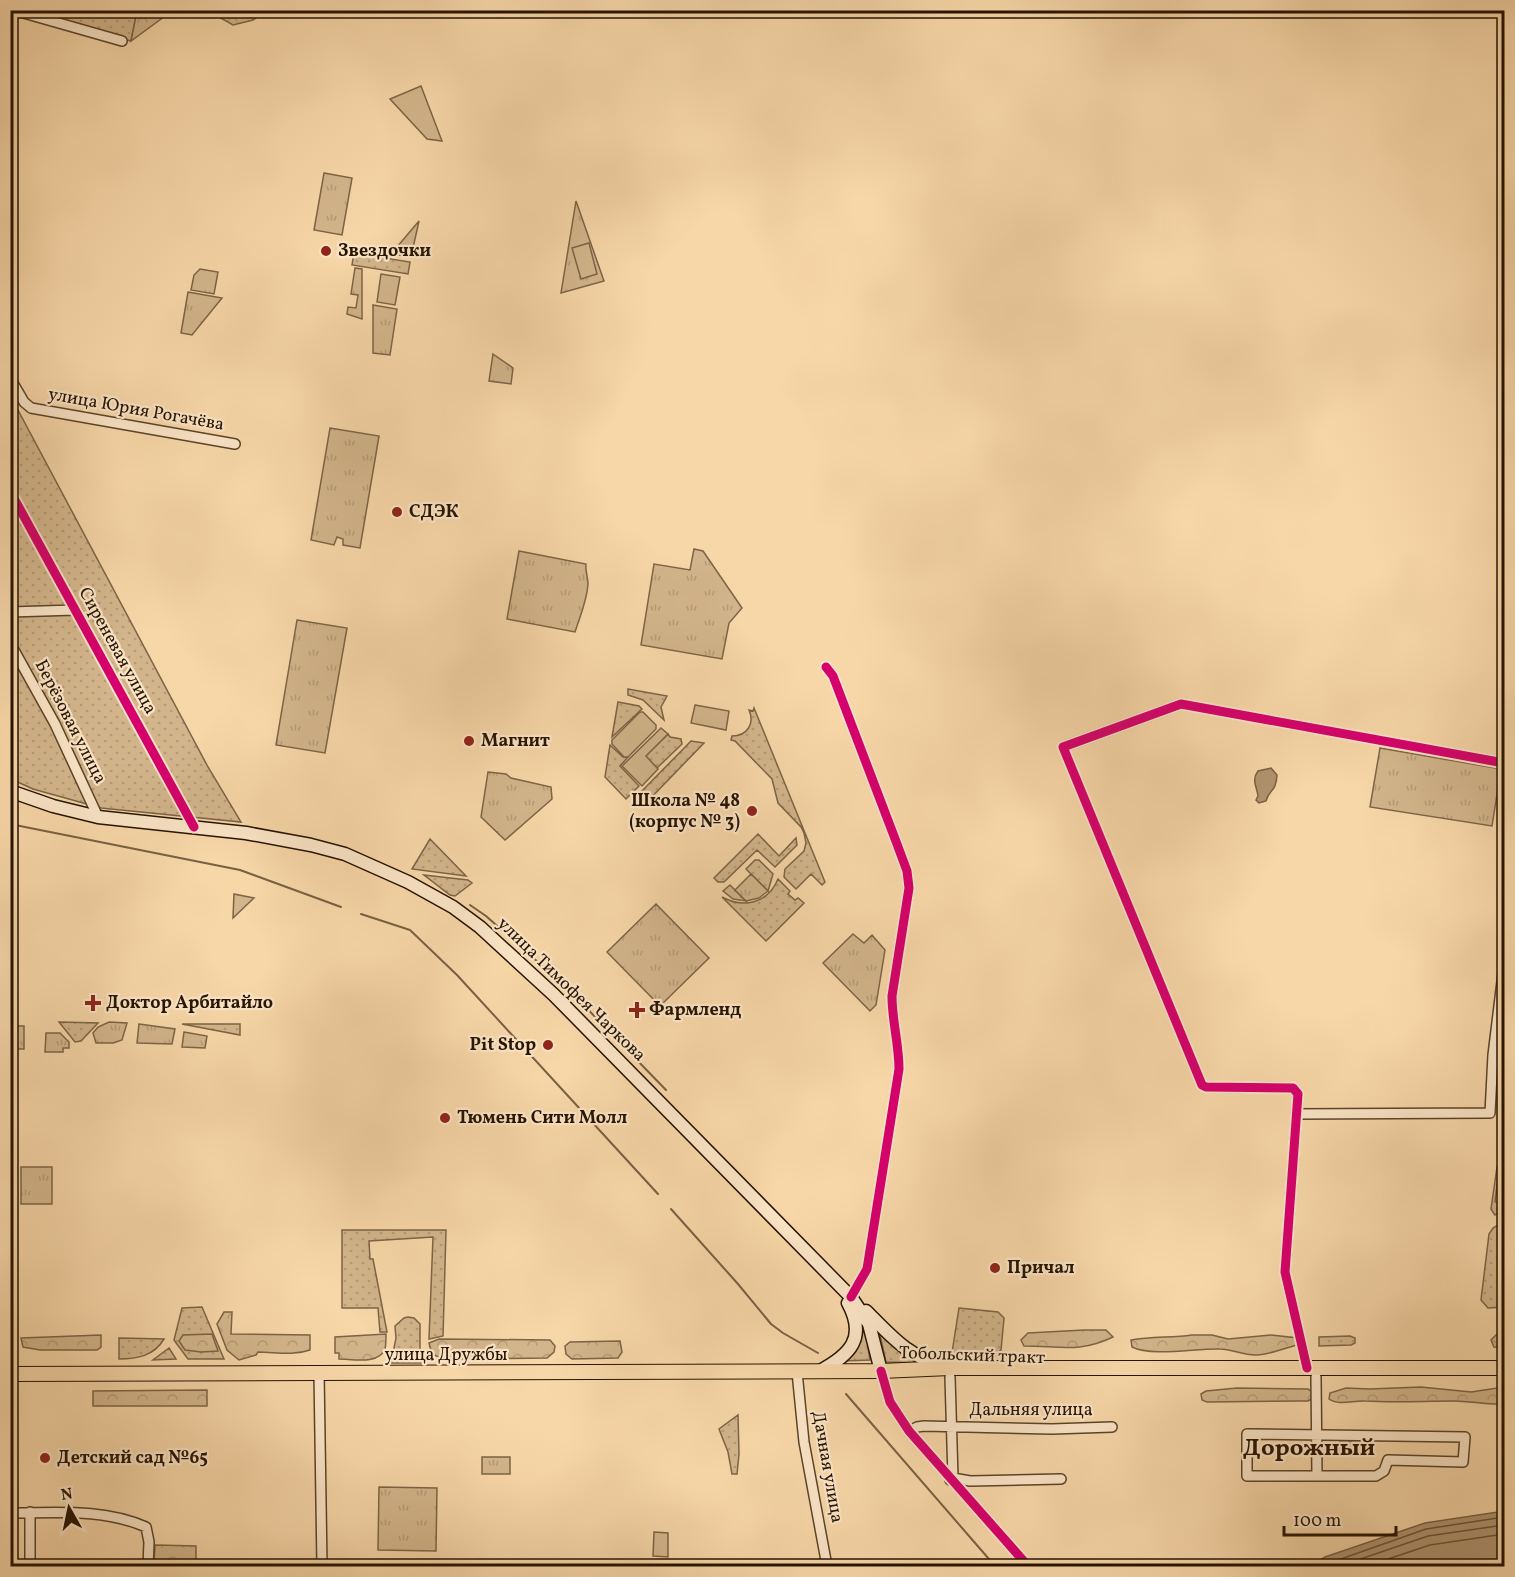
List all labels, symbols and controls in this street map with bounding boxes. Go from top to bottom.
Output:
place label: Звездочки [338,239,431,264]
marker: Звездочки [319,244,333,258]
street label: улица Юрия Рогачёва [46,382,226,438]
place label: СДЭК [409,500,459,525]
marker: СДЭК [390,505,404,519]
street label: Сиреневая улица [72,583,162,719]
street label: Берёзовая улица [28,656,112,789]
place label: Магнит [481,729,550,754]
marker: Магнит [462,734,476,748]
place label: Школа № 48 (корпус № 3) [629,789,740,835]
marker: Школа № 48 (корпус № 3) [745,804,759,818]
street label: улица Тимофея Чаркова [491,912,651,1068]
place label: Доктор Арбитайло [106,991,273,1016]
marker: Доктор Арбитайло [84,994,102,1012]
place label: Фармленд [649,998,741,1023]
marker: Фармленд [630,1003,644,1017]
place label: Pit Stop [470,1033,536,1058]
marker: Pit Stop [541,1038,555,1052]
place label: Тюмень Сити Молл [457,1106,627,1131]
marker: Тюмень Сити Молл [438,1111,452,1125]
place label: Причал [1007,1256,1075,1281]
marker: Причал [988,1261,1002,1275]
street label: Тобольский тракт [899,1341,1045,1371]
street label: улица Дружбы [384,1343,508,1368]
street label: Дальняя улица [969,1398,1093,1423]
street label: Дачная улица [805,1409,849,1525]
district label: Дорожный [1243,1432,1375,1466]
place label: Детский сад №65 [57,1446,208,1471]
marker: Детский сад №65 [38,1451,52,1465]
north arrow [39,1478,99,1538]
text: N [60,1483,75,1507]
scale bar [1284,1499,1396,1537]
text: 100 m [1293,1509,1342,1534]

